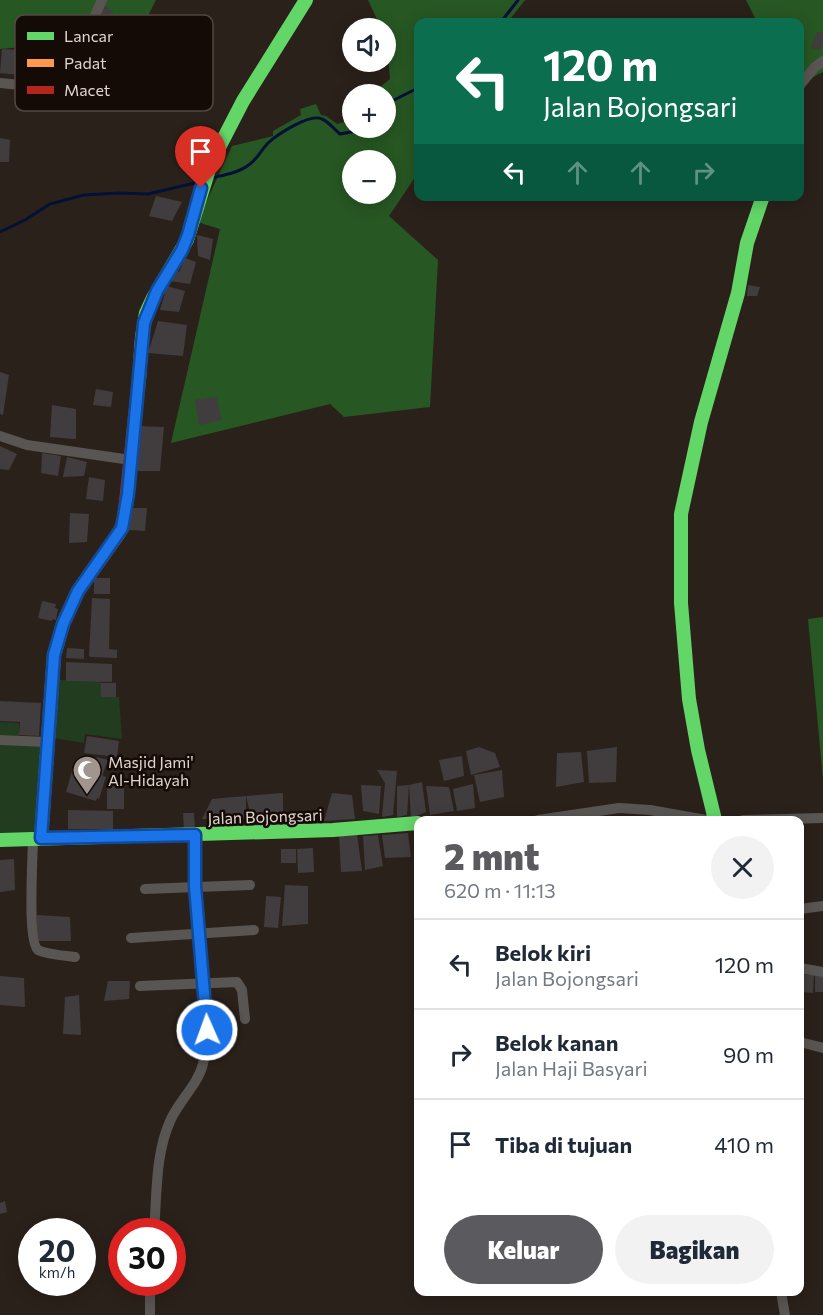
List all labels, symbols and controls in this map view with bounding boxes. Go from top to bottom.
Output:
legend [15,15,213,111]
map controls [342,18,396,204]
button: sound [342,18,396,72]
text: Lancar [64,26,114,45]
text: 120 m [543,38,658,90]
icon: left [444,42,522,120]
text: Padat [64,53,107,72]
text: Macet [64,80,111,99]
button: + [342,84,396,138]
text: Jalan Bojongsari [543,90,737,123]
pin [175,126,226,188]
icon: arrive [184,135,217,168]
button: − [342,150,396,204]
icon: left [498,156,531,189]
icon: ahead [561,156,594,189]
icon: ahead [624,156,657,189]
icon: right [687,156,720,189]
place label: Masjid Jami' Al-Hidayah [108,752,194,789]
mosque icon: Masjid Jami' Al-Hidayah [71,754,103,796]
street label: Jalan Bojongsari [207,804,323,828]
text: 2 mnt [444,833,539,877]
button: close [711,836,774,899]
text: 620 m · 11:13 [444,878,556,902]
text: Belok kiri [495,939,591,966]
icon: left [444,948,477,981]
text: 120 m [715,951,774,978]
text: Jalan Bojongsari [495,966,639,990]
position arrow [175,998,239,1062]
text: Belok kanan [495,1029,618,1056]
icon: right [444,1038,477,1071]
text: 90 m [723,1041,774,1068]
text: Jalan Haji Basyari [495,1056,648,1080]
icon: arrive [444,1128,477,1161]
text: Tiba di tujuan [495,1131,632,1158]
text: 410 m [714,1131,774,1158]
button: Keluar [444,1215,603,1284]
button: Bagikan [615,1215,774,1284]
speed limit sign: 30 [108,1218,186,1296]
text: 20 [39,1231,75,1268]
text: km/h [39,1263,75,1281]

